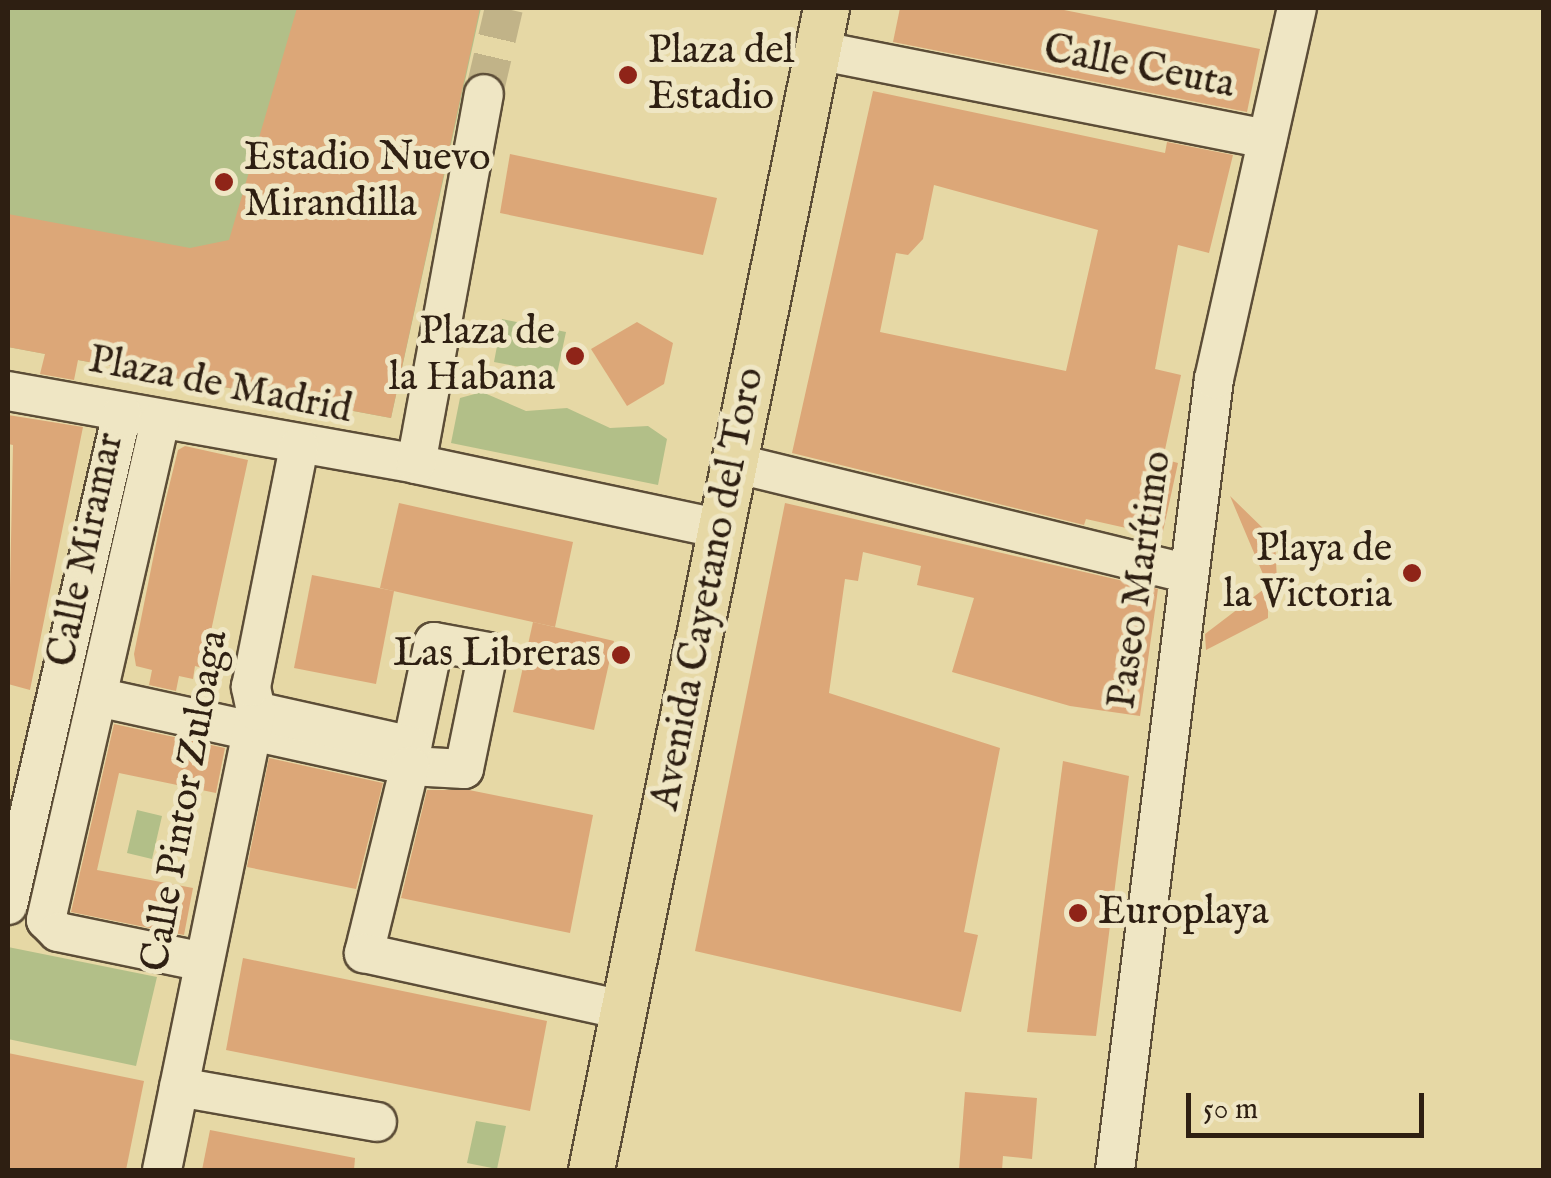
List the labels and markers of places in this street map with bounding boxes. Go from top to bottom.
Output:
place label: Plaza del Estadio [648,28,795,122]
marker: Plaza del Estadio [617,64,639,86]
place label: Estadio Nuevo Mirandilla [244,135,490,229]
marker: Estadio Nuevo Mirandilla [213,171,235,193]
place label: Plaza de la Habana [389,309,555,403]
marker: Plaza de la Habana [564,345,586,367]
place label: Playa de la Victoria [1223,526,1392,620]
marker: Playa de la Victoria [1401,562,1423,584]
place label: Las Libreras [393,631,601,679]
marker: Las Libreras [610,644,632,666]
place label: Europlaya [1098,889,1269,937]
marker: Europlaya [1067,902,1089,924]

